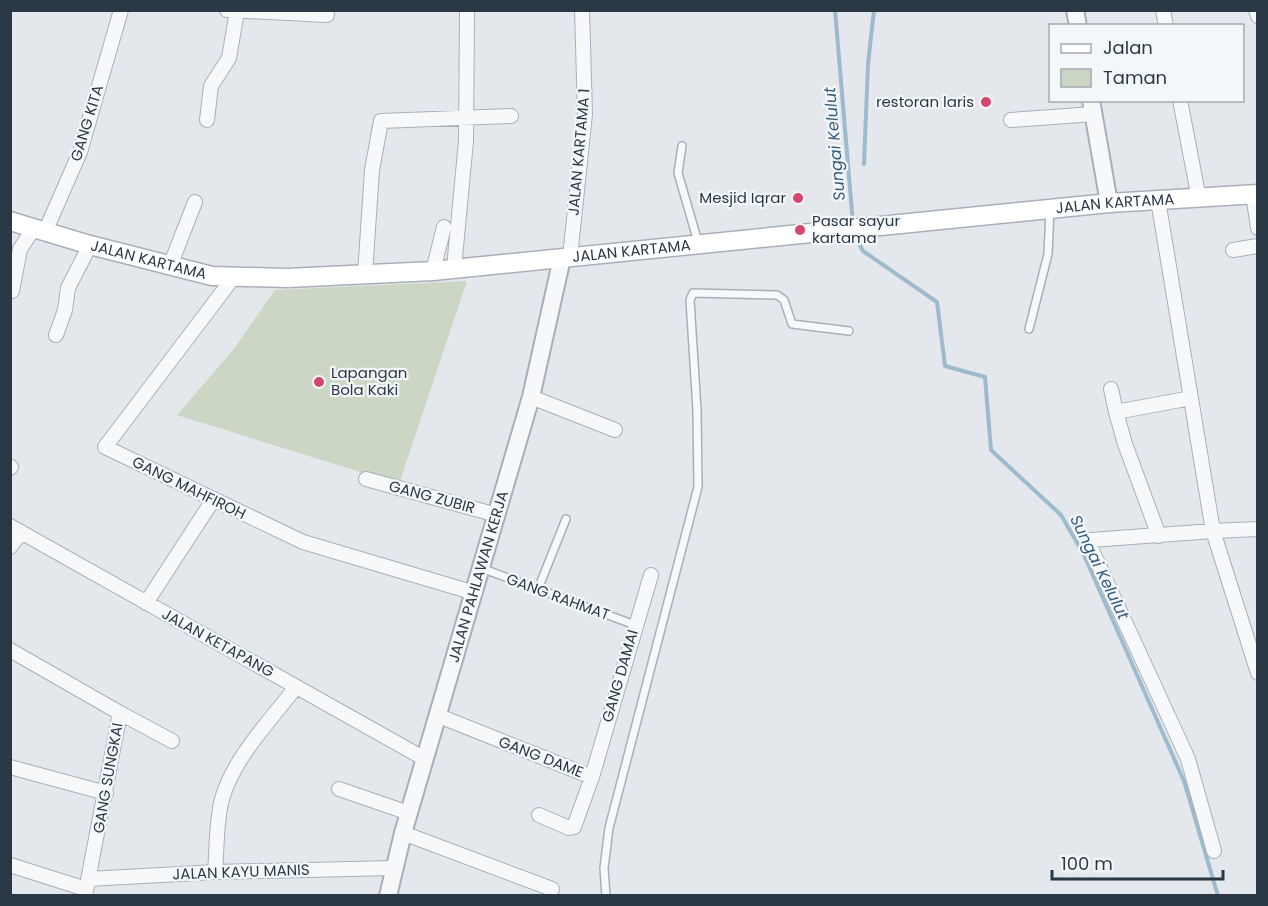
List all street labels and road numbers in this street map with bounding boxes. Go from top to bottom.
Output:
street label: GANG KITA [65,82,108,164]
street label: JALAN KARTAMA 1 [562,88,595,216]
street label: JALAN KARTAMA [1055,188,1175,218]
street label: JALAN KARTAMA [571,234,692,267]
street label: JALAN KARTAMA [89,235,209,284]
street label: GANG MAHFIROH [129,451,250,524]
street label: GANG ZUBIR [387,475,477,518]
street label: JALAN PAHLAWAN KERJA [443,488,513,665]
street label: GANG RAHMAT [503,568,613,625]
street label: JALAN KETAPANG [158,603,278,682]
street label: GANG DAMAI [596,627,643,725]
street label: GANG SUNGKAI [87,721,128,835]
street label: GANG DAME [496,731,587,782]
street label: JALAN KAYU MANIS [172,859,310,884]

